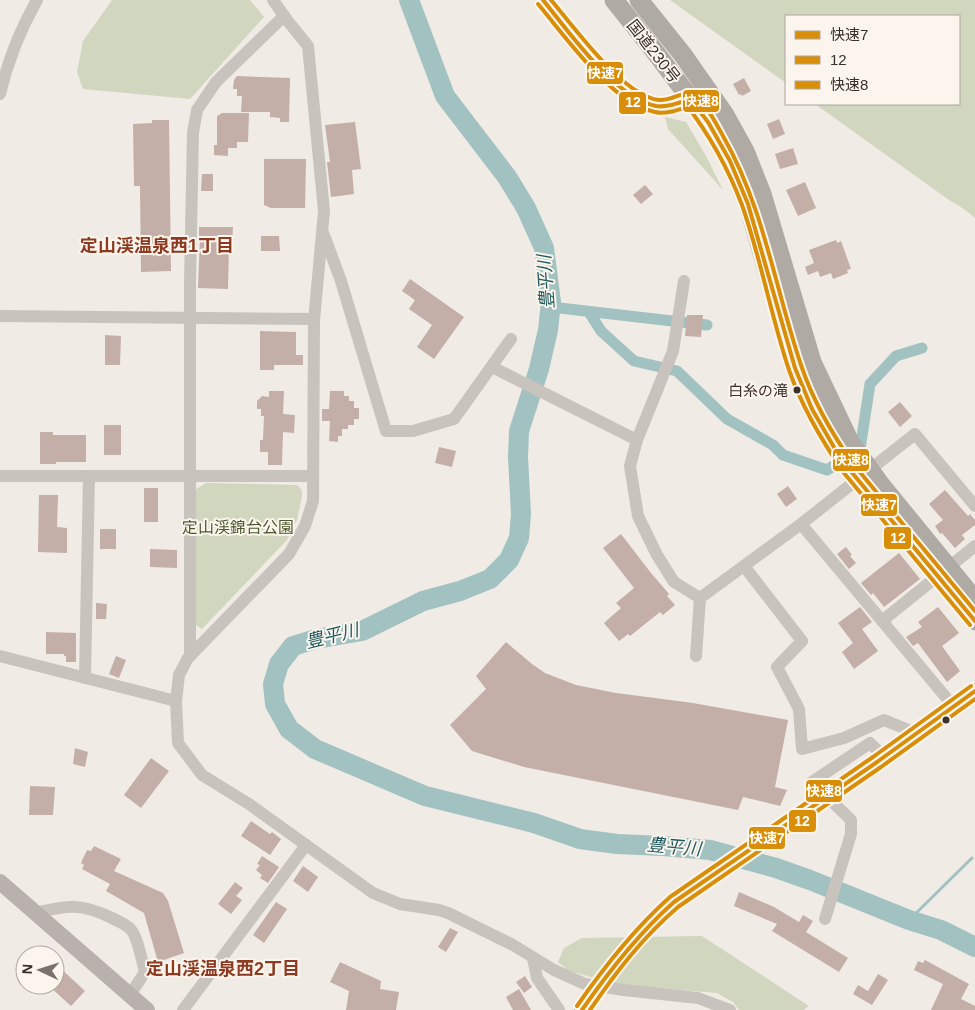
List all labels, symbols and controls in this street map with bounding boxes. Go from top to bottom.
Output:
legend [785,15,960,105]
street label: 国道230号 [624,17,683,86]
text: 快速7 [830,26,868,43]
text: 12 [830,51,847,68]
line badge: 快速7 [586,61,624,85]
text: 快速7 [587,65,623,81]
text: 快速8 [830,76,868,93]
line badge: 快速8 [682,89,720,113]
line badge: 12 [618,91,647,115]
text: 快速8 [683,93,719,109]
text: 12 [625,94,641,110]
district label: 定山渓温泉西1丁目 [80,236,234,256]
water label: 豊平川 [534,252,558,310]
place label: 白糸の滝 [728,382,788,399]
marker: 白糸の滝 [792,385,802,395]
line badge: 快速8 [832,448,870,472]
text: 快速8 [833,452,869,468]
line badge: 快速7 [860,493,898,517]
text: 快速7 [861,497,897,513]
park label: 定山渓錦台公園 [182,519,294,536]
line badge: 12 [883,526,912,550]
text: 12 [890,530,906,546]
water label: 豊平川 [303,619,363,652]
unlabelled marker [941,715,951,725]
line badge: 快速8 [805,779,843,803]
text: 快速8 [806,783,842,799]
line badge: 12 [788,809,817,833]
text: 12 [794,813,810,829]
line badge: 快速7 [748,826,786,850]
text: 快速7 [749,830,785,846]
water label: 豊平川 [646,835,704,859]
north arrow [15,945,65,995]
district label: 定山渓温泉西2丁目 [146,959,300,979]
text: N [19,963,35,975]

